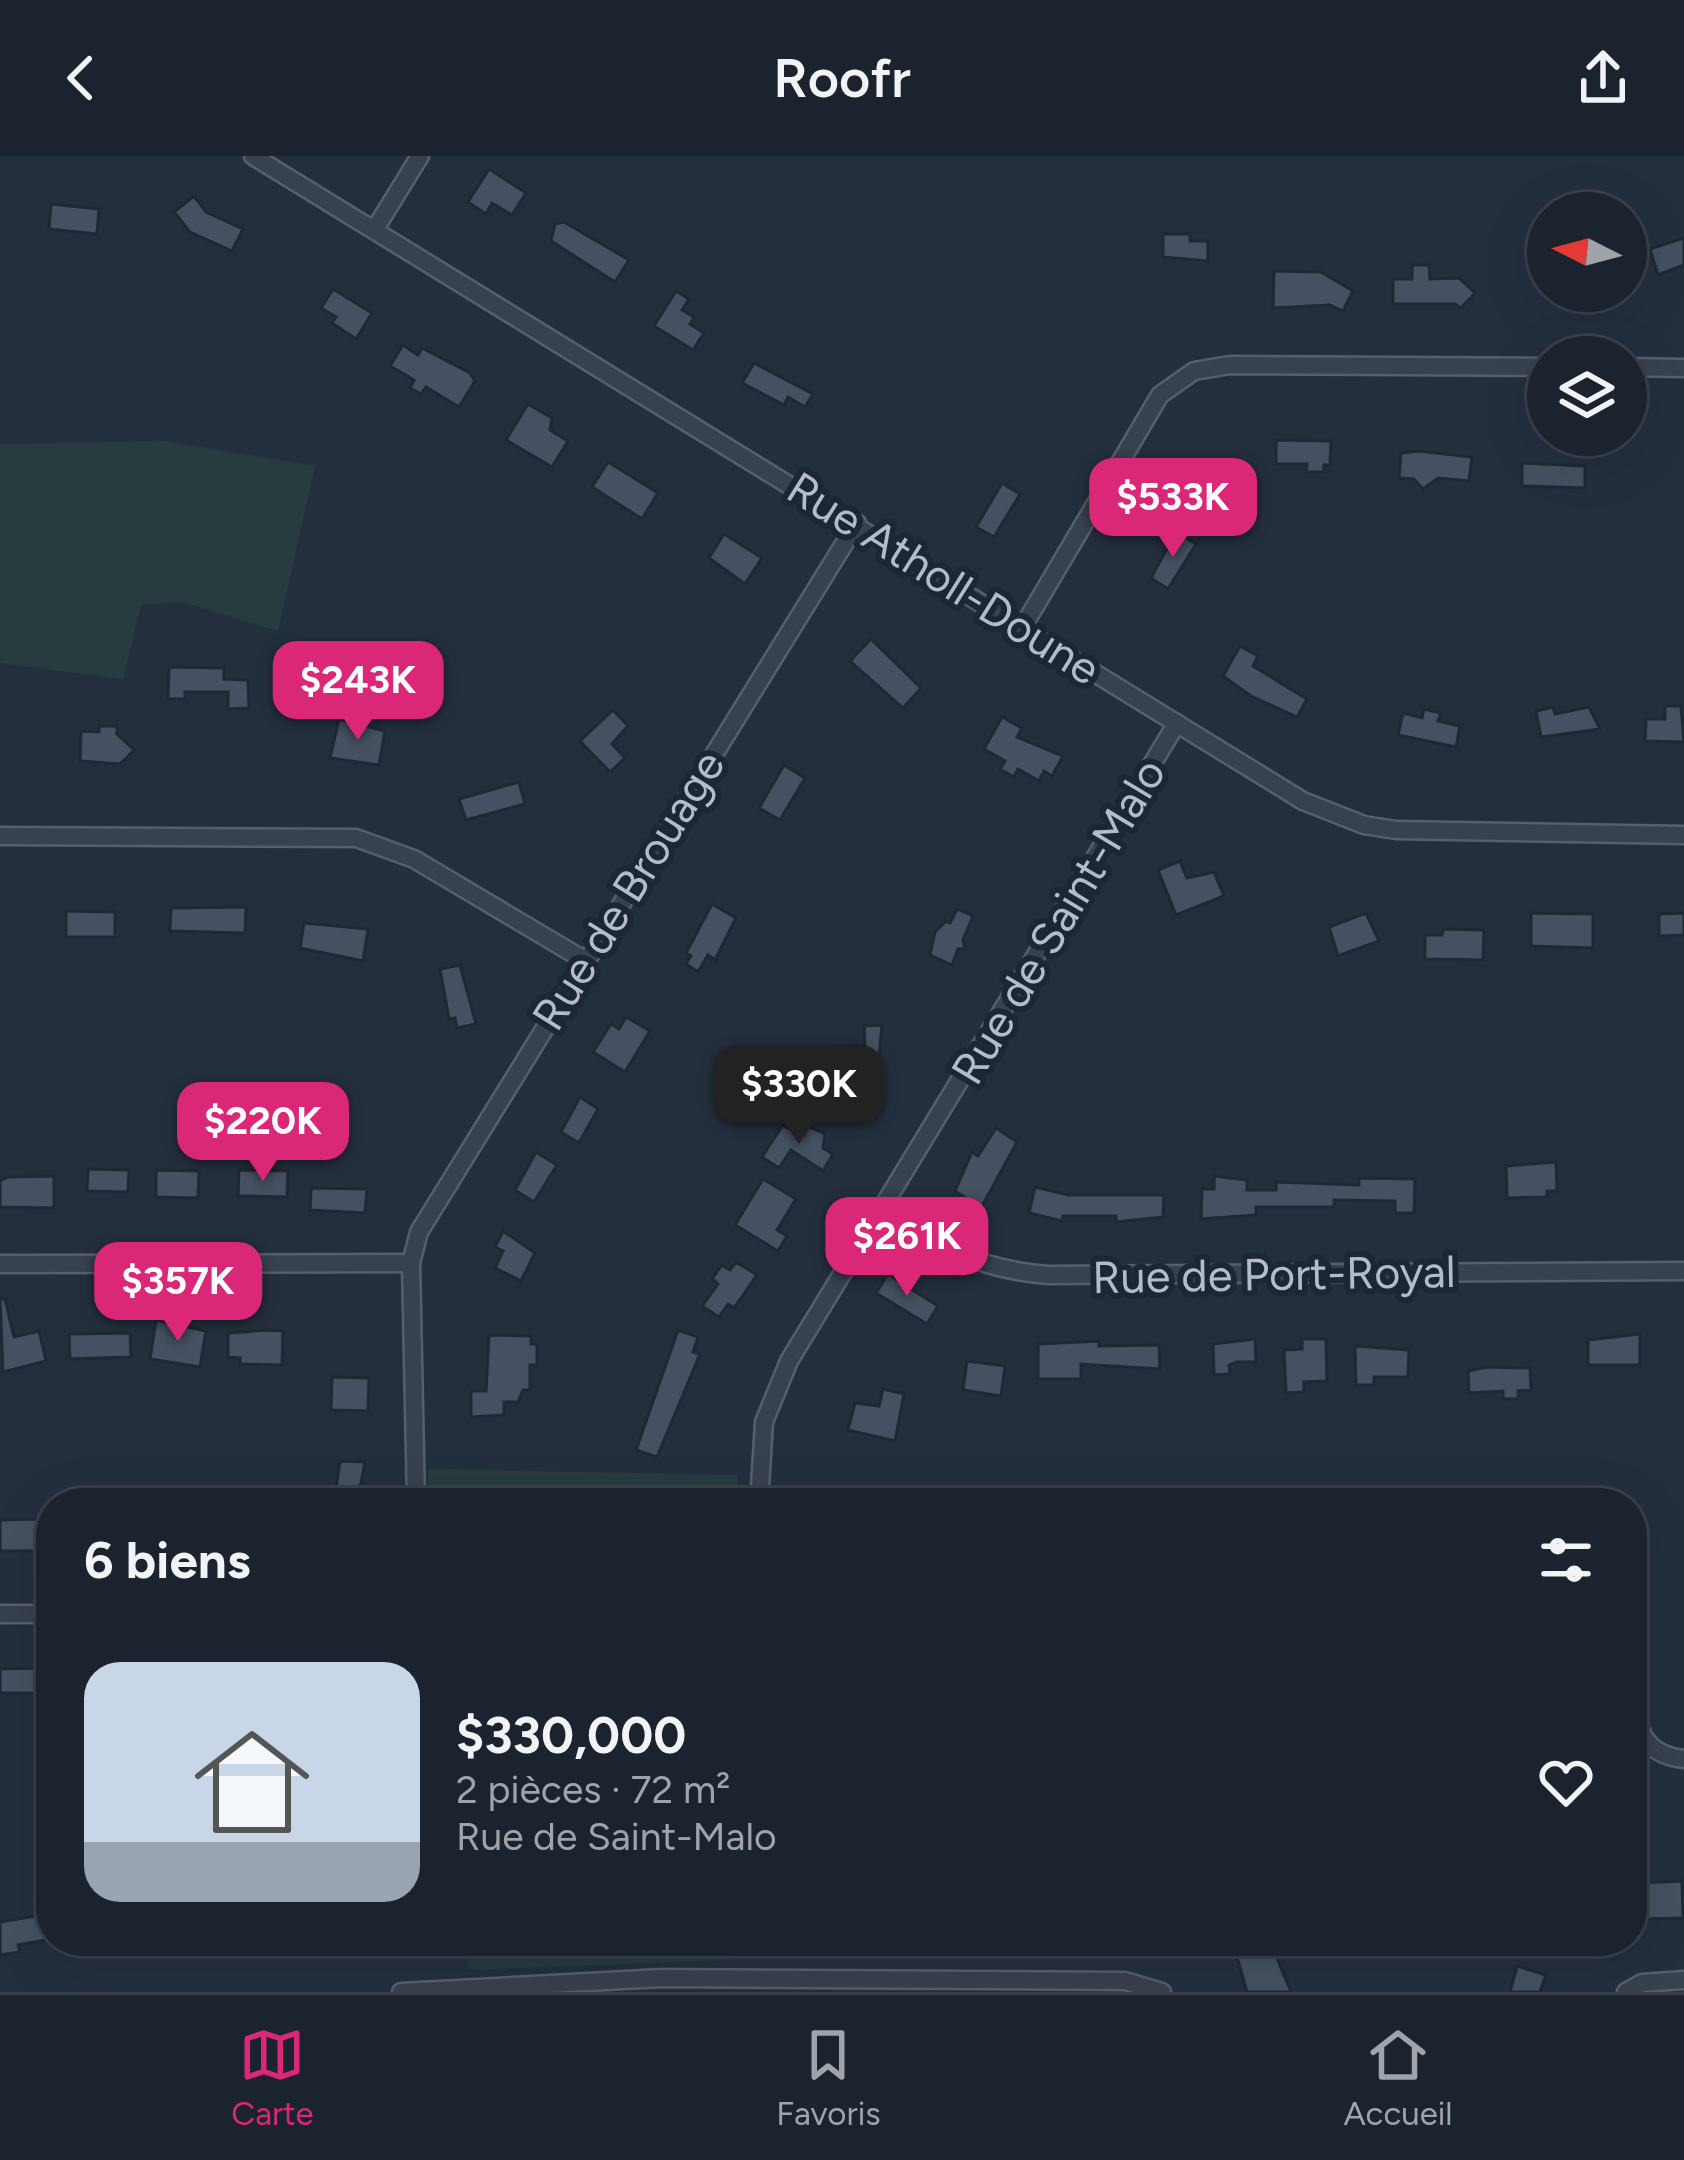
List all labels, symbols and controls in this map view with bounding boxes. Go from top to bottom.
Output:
icon: back [48,45,114,111]
icon: share [1570,45,1636,111]
text: Roofr [773,46,911,111]
north arrow [1527,192,1647,312]
map controls [1527,192,1647,456]
button: layers [1527,336,1647,456]
pin: $533K [1089,458,1257,560]
street label: Rue Atholl-Doune [778,460,1110,696]
text: $533K [1116,473,1230,520]
pin: $243K [274,641,442,743]
text: $243K [300,656,416,703]
street label: Rue de Brouage [521,740,735,1040]
street label: Rue de Saint-Malo [940,749,1176,1093]
pin: $330K [715,1045,883,1147]
text: $330K [741,1060,857,1107]
pin: $220K [179,1082,347,1184]
text: $220K [204,1097,322,1144]
pin: $261K [823,1197,991,1299]
text: $261K [852,1212,962,1259]
pin: $357K [94,1242,262,1344]
street label: Rue de Port-Royal [1092,1244,1456,1304]
text: $357K [121,1257,235,1304]
icon: filters [1533,1527,1599,1593]
text: 6 biens [84,1530,250,1591]
text: $330,000 [456,1705,686,1766]
icon: home [180,1710,324,1854]
icon: heart [1533,1749,1599,1815]
text: 2 pièces · 72 m² [456,1766,730,1813]
text: Rue de Saint-Malo [456,1813,777,1860]
tab: Carte [231,2022,314,2133]
tab: Favoris [776,2022,881,2133]
tab: Accueil [1343,2022,1453,2133]

